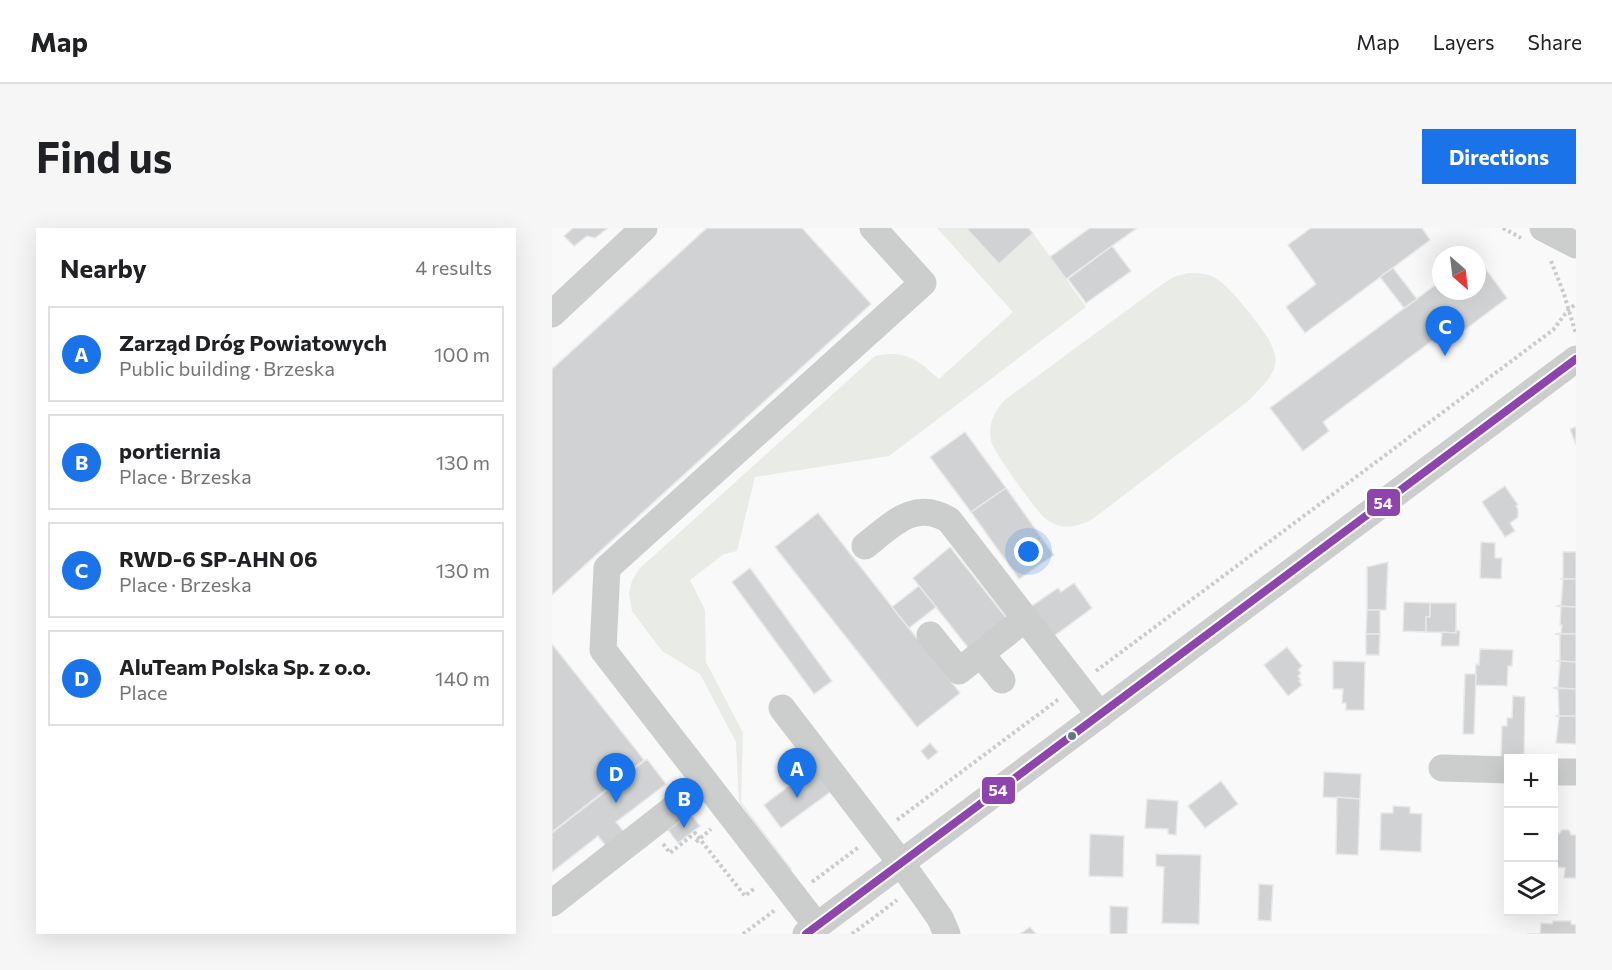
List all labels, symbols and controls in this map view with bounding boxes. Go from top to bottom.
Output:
text: Map [30,24,88,58]
text: Map [1356,29,1400,54]
text: Layers [1433,29,1495,54]
text: Share [1528,29,1582,54]
button: Directions [1422,129,1576,184]
text: Find us [36,130,172,182]
north arrow [1432,246,1486,300]
text: Nearby [60,252,147,283]
text: 4 results [415,255,492,279]
pin: C [1426,306,1464,356]
text: Zarząd Dróg Powiatowych [119,329,387,356]
text: A [74,342,89,366]
text: 100 m [434,342,490,366]
text: Public building · Brzeska [119,356,335,380]
text: portiernia [119,437,221,464]
text: B [75,450,88,474]
text: 130 m [436,450,490,474]
text: Place · Brzeska [119,464,252,488]
line badge: 54 [1366,488,1401,517]
text: 54 [1373,493,1393,512]
your location [1014,537,1043,566]
text: RWD-6 SP-AHN 06 [119,545,318,572]
text: C [75,558,88,582]
text: 130 m [436,558,490,582]
text: Place · Brzeska [119,572,252,596]
text: AluTeam Polska Sp. z o.o. [119,653,371,680]
text: D [74,666,89,690]
text: 140 m [435,666,490,690]
text: Place [119,680,168,704]
unlabelled marker [1066,730,1078,742]
pin: A [778,748,816,798]
pin: D [596,754,636,803]
map controls [1504,754,1558,916]
button: + [1504,754,1558,808]
line badge: 54 [981,776,1016,805]
pin: B [664,778,704,828]
text: 54 [988,780,1008,799]
button: − [1504,808,1558,862]
button: layers [1504,862,1558,916]

